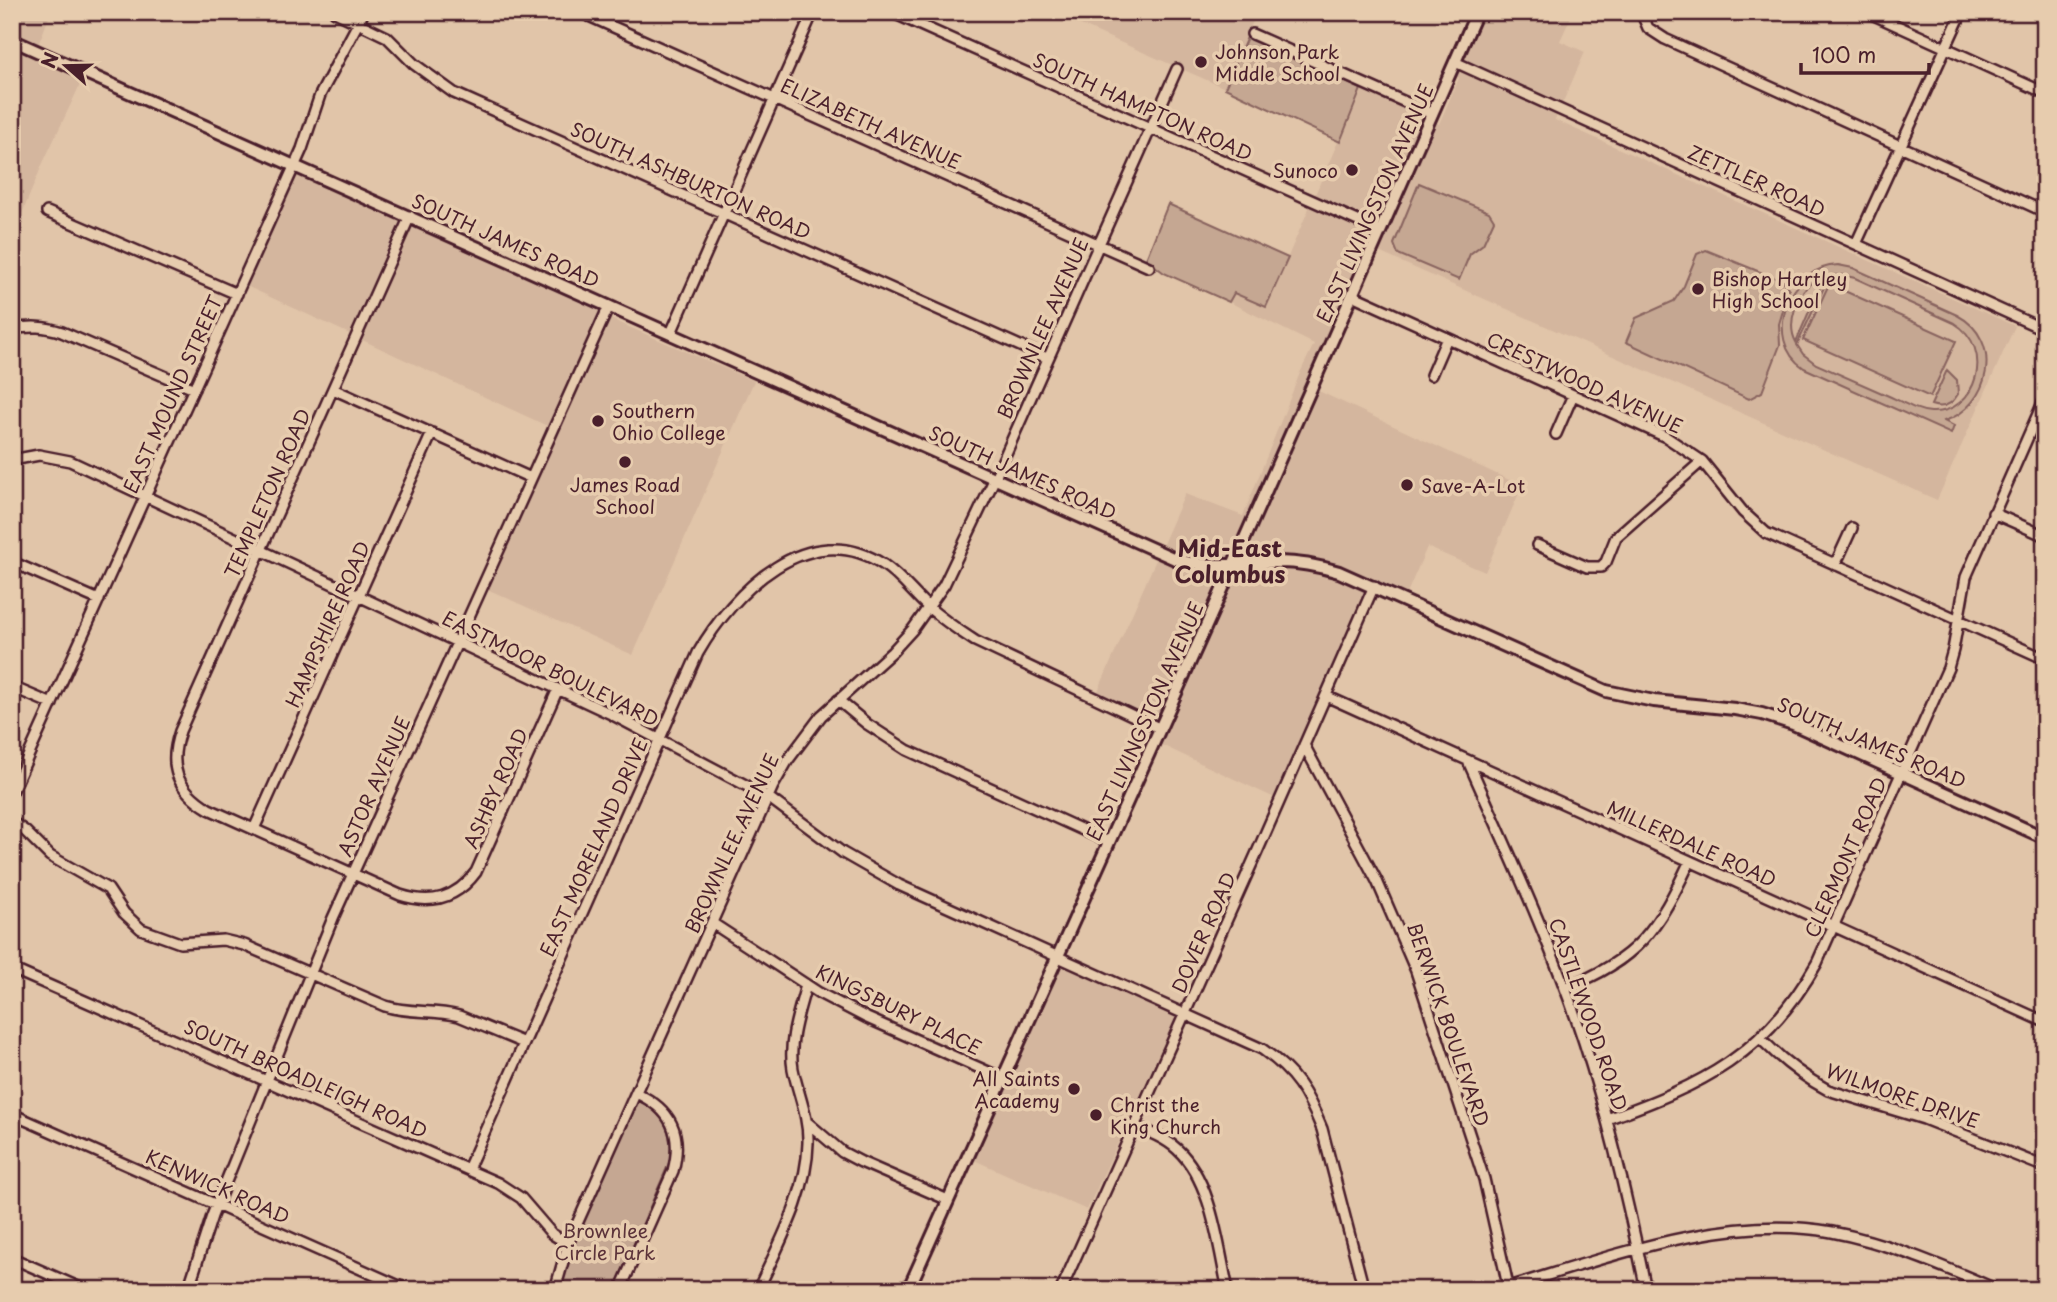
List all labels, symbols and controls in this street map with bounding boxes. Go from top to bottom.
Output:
north arrow [32,32,102,102]
scale bar [1801,32,1929,76]
place label: Johnson Park Middle School [1215,37,1340,87]
text: 100 m [1812,38,1876,70]
street label: SOUTH HAMPTON ROAD [1029,45,1257,167]
text: N [33,48,65,72]
marker: Johnson Park Middle School [1193,54,1209,70]
street label: ELIZABETH AVENUE [776,71,966,175]
street label: EAST LIVINGSTON AVENUE [1309,79,1439,327]
street label: SOUTH ASHBURTON ROAD [566,114,816,246]
street label: ZETTLER ROAD [1684,137,1830,223]
place label: Sunoco [1272,156,1338,184]
marker: Sunoco [1344,162,1360,178]
street label: SOUTH JAMES ROAD [408,186,604,294]
street label: BROWNLEE AVENUE [989,233,1095,423]
place label: Bishop Hartley High School [1712,264,1847,314]
marker: Bishop Hartley High School [1690,281,1706,297]
street label: EAST MOUND STREET [116,290,228,498]
street label: CRESTWOOD AVENUE [1482,324,1688,440]
place label: Southern Ohio College [612,396,726,446]
street label: TEMPLETON ROAD [217,404,317,582]
marker: Southern Ohio College [590,413,606,429]
street label: SOUTH JAMES ROAD [925,418,1121,526]
marker: James Road School [617,454,633,470]
place label: James Road School [570,470,680,520]
place label: Save-A-Lot [1421,471,1525,499]
marker: Save-A-Lot [1399,477,1415,493]
district label: Mid-East Columbus [1174,530,1286,591]
street label: HAMPSHIRE ROAD [278,536,376,712]
street label: EAST LIVINGSTON AVENUE [1079,597,1209,845]
street label: EASTMOOR BOULEVARD [438,603,664,733]
street label: SOUTH JAMES ROAD [1773,689,1971,795]
street label: ASTOR AVENUE [330,711,416,861]
street label: ASHBY ROAD [456,723,534,853]
street label: EAST MORELAND DRIVE [532,733,654,961]
street label: BROWNLEE AVENUE [677,748,785,938]
street label: CLERMONT ROAD [1797,772,1893,942]
street label: MILLERDALE ROAD [1603,793,1781,893]
street label: DOVER ROAD [1164,867,1242,997]
street label: CASTLEWOOD ROAD [1543,914,1635,1114]
street label: BERWICK BOULEVARD [1401,918,1497,1130]
street label: KINGSBURY PLACE [811,957,987,1061]
street label: SOUTH BROADLEIGH ROAD [180,1012,432,1144]
street label: WILMORE DRIVE [1823,1056,1983,1134]
place label: All Saints Academy [973,1064,1060,1114]
marker: All Saints Academy [1066,1081,1082,1097]
place label: Christ the King Church [1110,1090,1221,1140]
marker: Christ the King Church [1088,1107,1104,1123]
street label: KENWICK ROAD [142,1142,294,1230]
park label: Brownlee Circle Park [554,1216,656,1266]

